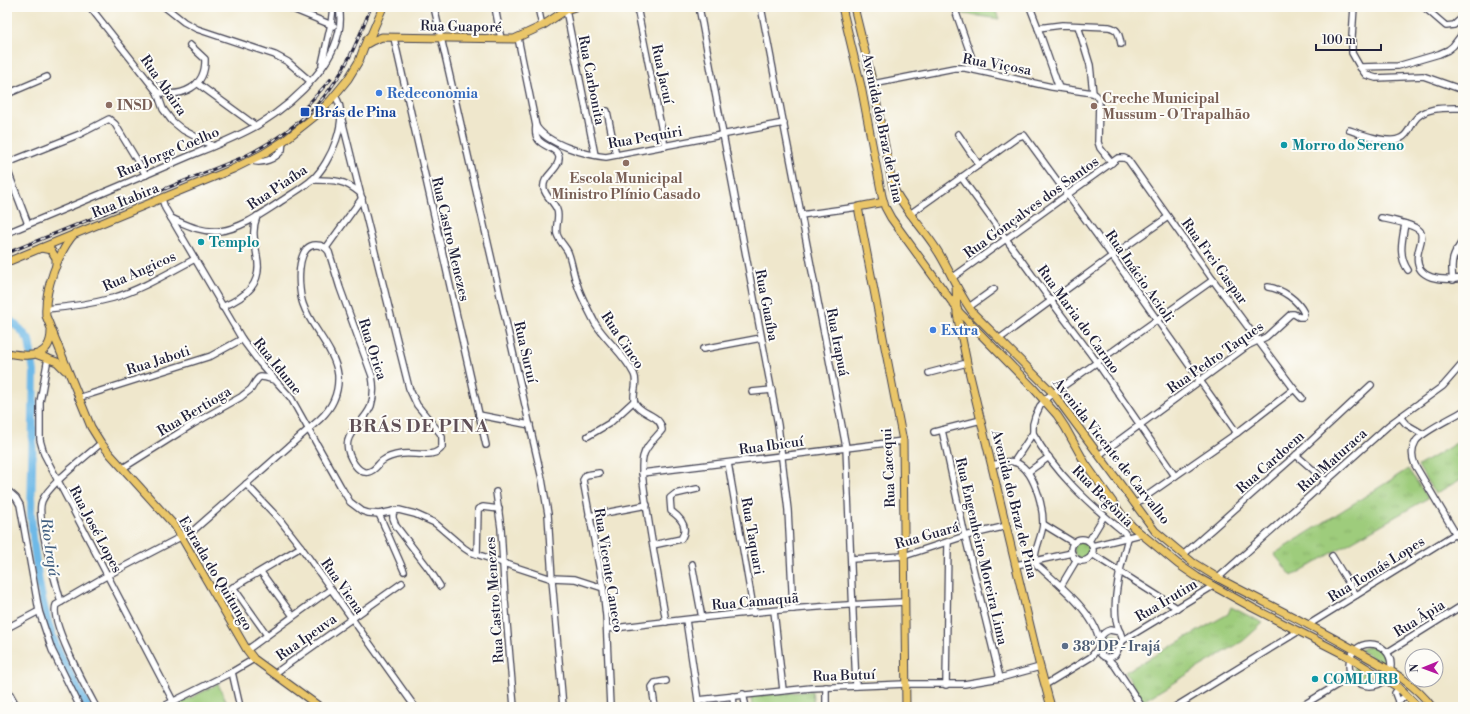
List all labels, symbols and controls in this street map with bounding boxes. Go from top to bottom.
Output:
street label: Rua Guaporé [420,17,502,37]
scale bar [1316,26,1381,52]
text: 100 m [1322,33,1356,48]
street label: Rua Carbonita [573,34,609,128]
street label: Rua Jacuí [647,43,677,107]
street label: Rua Viçosa [961,50,1034,80]
street label: Avenida do Braz de Pina [857,51,907,206]
street label: Rua Abaira [136,52,191,120]
place label: Redeconomia [387,85,479,103]
marker: Redeconomia [374,88,384,98]
place label: Creche Municipal Mussum - O Trapalhão [1102,90,1250,124]
place label: INSD [117,97,153,115]
marker: INSD [104,100,114,110]
marker: Creche Municipal Mussum - O Trapalhão [1089,101,1099,111]
place label: Brás de Pina [314,104,397,122]
marker: Brás de Pina [299,106,311,118]
street label: Rua Pequiri [606,122,684,153]
street label: Rua Jorge Coelho [115,123,222,183]
place label: Morro do Sereno [1292,137,1404,155]
marker: Morro do Sereno [1279,140,1289,150]
street label: Rua Gonçalves dos Santos [961,153,1103,263]
marker: Escola Municipal Ministro Plínio Casado [621,158,631,168]
street label: Rua Piaíba [244,161,312,214]
place label: Escola Municipal Ministro Plínio Casado [551,170,701,204]
street label: Rua Castro Menezes [427,175,473,303]
street label: Rua Itabira [89,179,162,223]
street label: Rua Frei Gaspar [1177,215,1251,308]
street label: Rua Inácio Acioli [1101,227,1178,326]
place label: Templo [209,234,260,252]
marker: Templo [196,237,206,247]
street label: Rua Angicos [100,248,179,296]
street label: Rua Maria do Carmo [1033,262,1124,378]
street label: Rua Guaíba [750,268,782,343]
street label: Rua Irapuá [822,307,853,379]
street label: Rua Cinco [596,309,648,373]
street label: Rua Orica [354,316,391,383]
street label: Rua Pedro Taques [1164,318,1267,398]
street label: Rua Suruí [509,320,541,386]
place label: Extra [941,322,979,340]
marker: Extra [928,325,938,335]
street label: Rua Idume [249,334,306,399]
street label: Rua Jaboti [124,342,193,380]
street label: Avenida Vicente de Carvalho [1048,374,1174,528]
street label: Rua Bertioga [154,382,235,441]
district label: BRÁS DE PINA [349,415,489,438]
street label: Rua Maturaca [1294,424,1372,497]
street label: Rua Cacequi [878,427,900,508]
street label: Avenida do Braz de Pina [987,427,1041,581]
street label: Rua Cardoem [1233,427,1308,498]
street label: Rua Ibicuí [738,432,806,459]
street label: Rua Engenheiro Moreira Lima [951,456,1012,648]
street label: Rua Begônia [1068,462,1137,532]
street label: Rua José Lopes [65,483,126,576]
street label: Rua Taquari [736,496,768,577]
street label: Rua Vicente Caneco [589,507,627,634]
street label: Estrada do Quitungo [174,513,256,634]
water label: Rio Irajá [36,516,63,578]
street label: Rua Guará [893,518,962,554]
street label: Rua Tomás Lopes [1325,533,1428,607]
street label: Rua Castro Menezes [482,536,508,664]
street label: Rua Viena [316,555,368,619]
street label: Rua Irutim [1132,575,1201,626]
street label: Rua Camaquã [711,589,800,615]
street label: Rua Ápia [1390,594,1449,642]
street label: Rua Ipeuva [273,610,341,665]
place label: 38º DP - Irajá [1073,638,1161,656]
marker: 38º DP - Irajá [1060,641,1070,651]
north arrow [1404,648,1444,688]
text: N [1408,663,1422,673]
street label: Rua Butuí [812,666,877,686]
place label: COMLURB [1323,671,1398,689]
marker: COMLURB [1310,674,1320,684]

